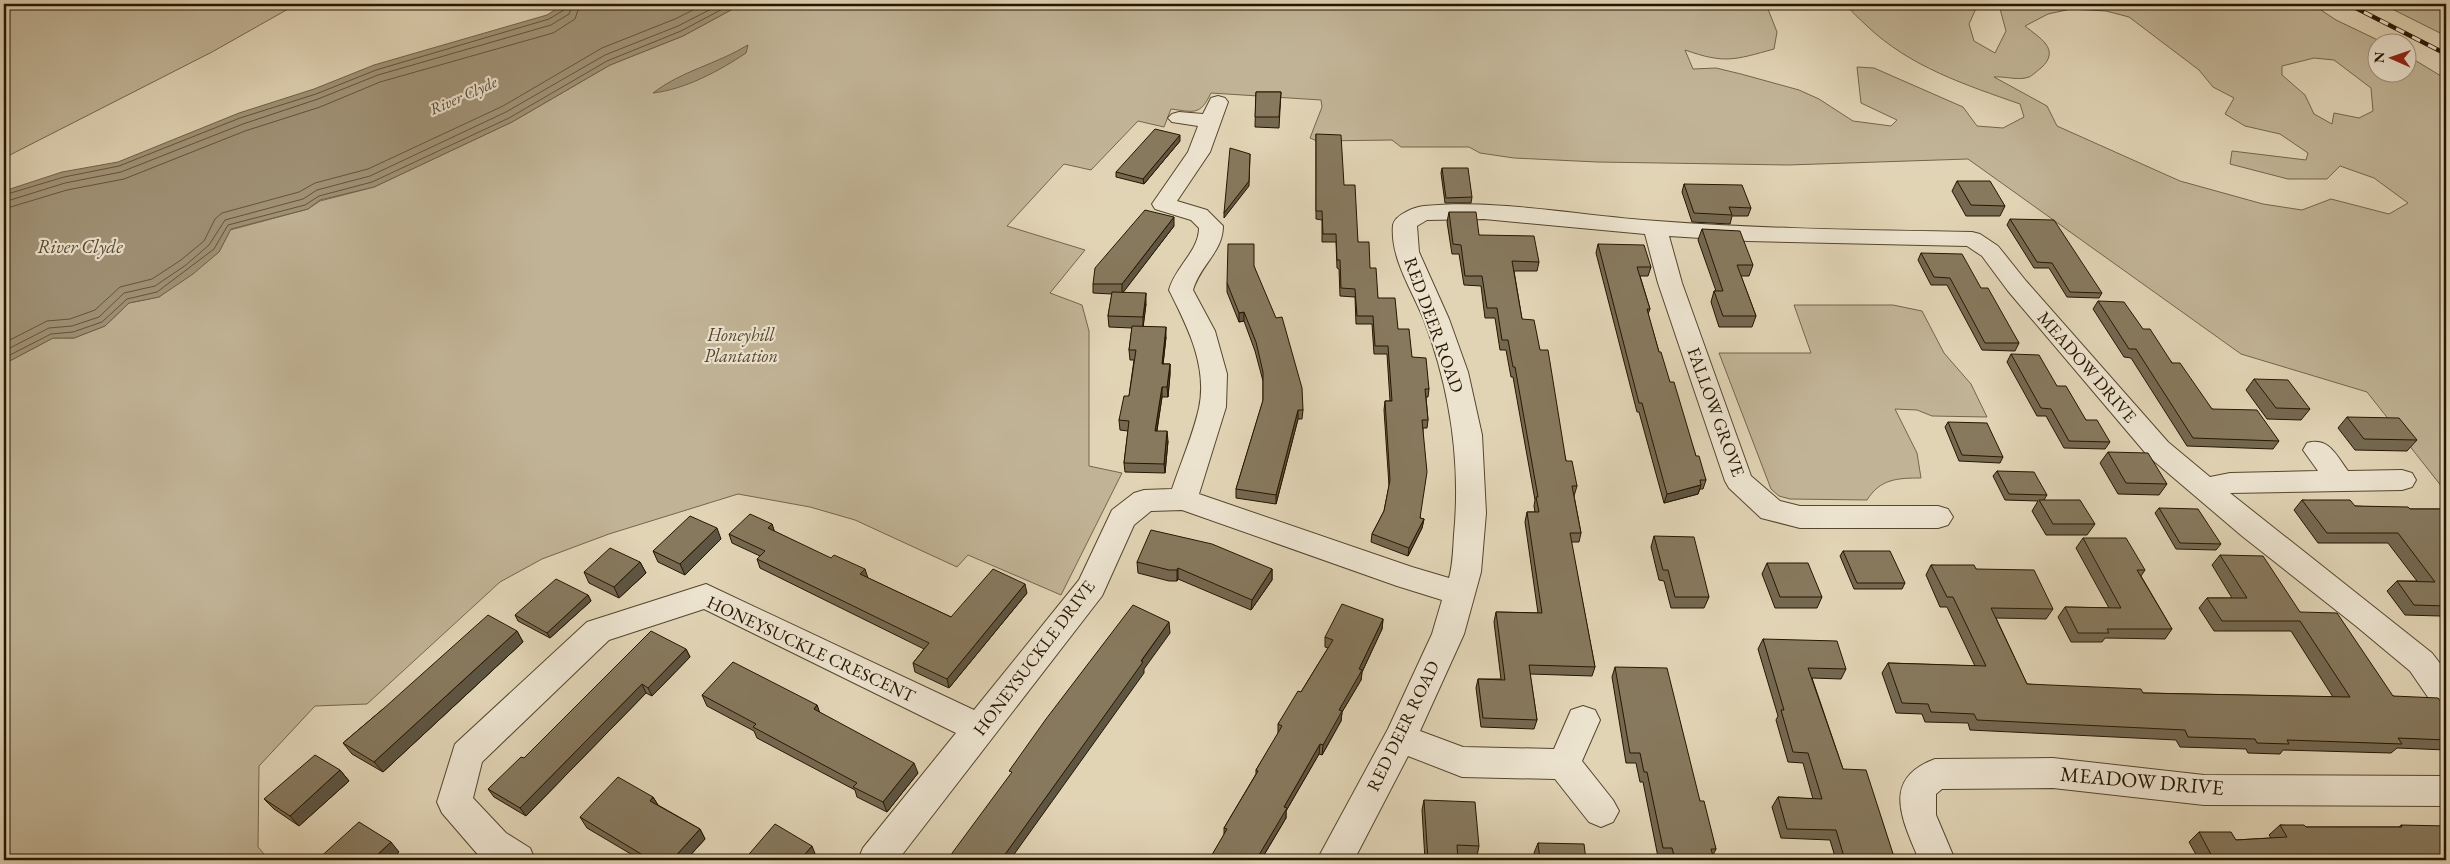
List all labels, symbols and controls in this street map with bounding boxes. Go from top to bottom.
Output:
north arrow [2368,32,2418,82]
text: N [2370,51,2388,64]
water label: River Clyde [426,71,501,120]
water label: River Clyde [37,234,123,259]
street label: RED DEER ROAD [1399,254,1470,396]
street label: MEADOW DRIVE [2033,306,2142,427]
park label: Honeyhill Plantation [704,323,778,367]
street label: FALLOW GROVE [1682,344,1751,480]
street label: HONEYSUCKLE DRIVE [968,575,1100,740]
street label: HONEYSUCKLE CRESCENT [703,590,920,707]
street label: RED DEER ROAD [1361,657,1444,795]
street label: MEADOW DRIVE [2059,760,2225,801]

